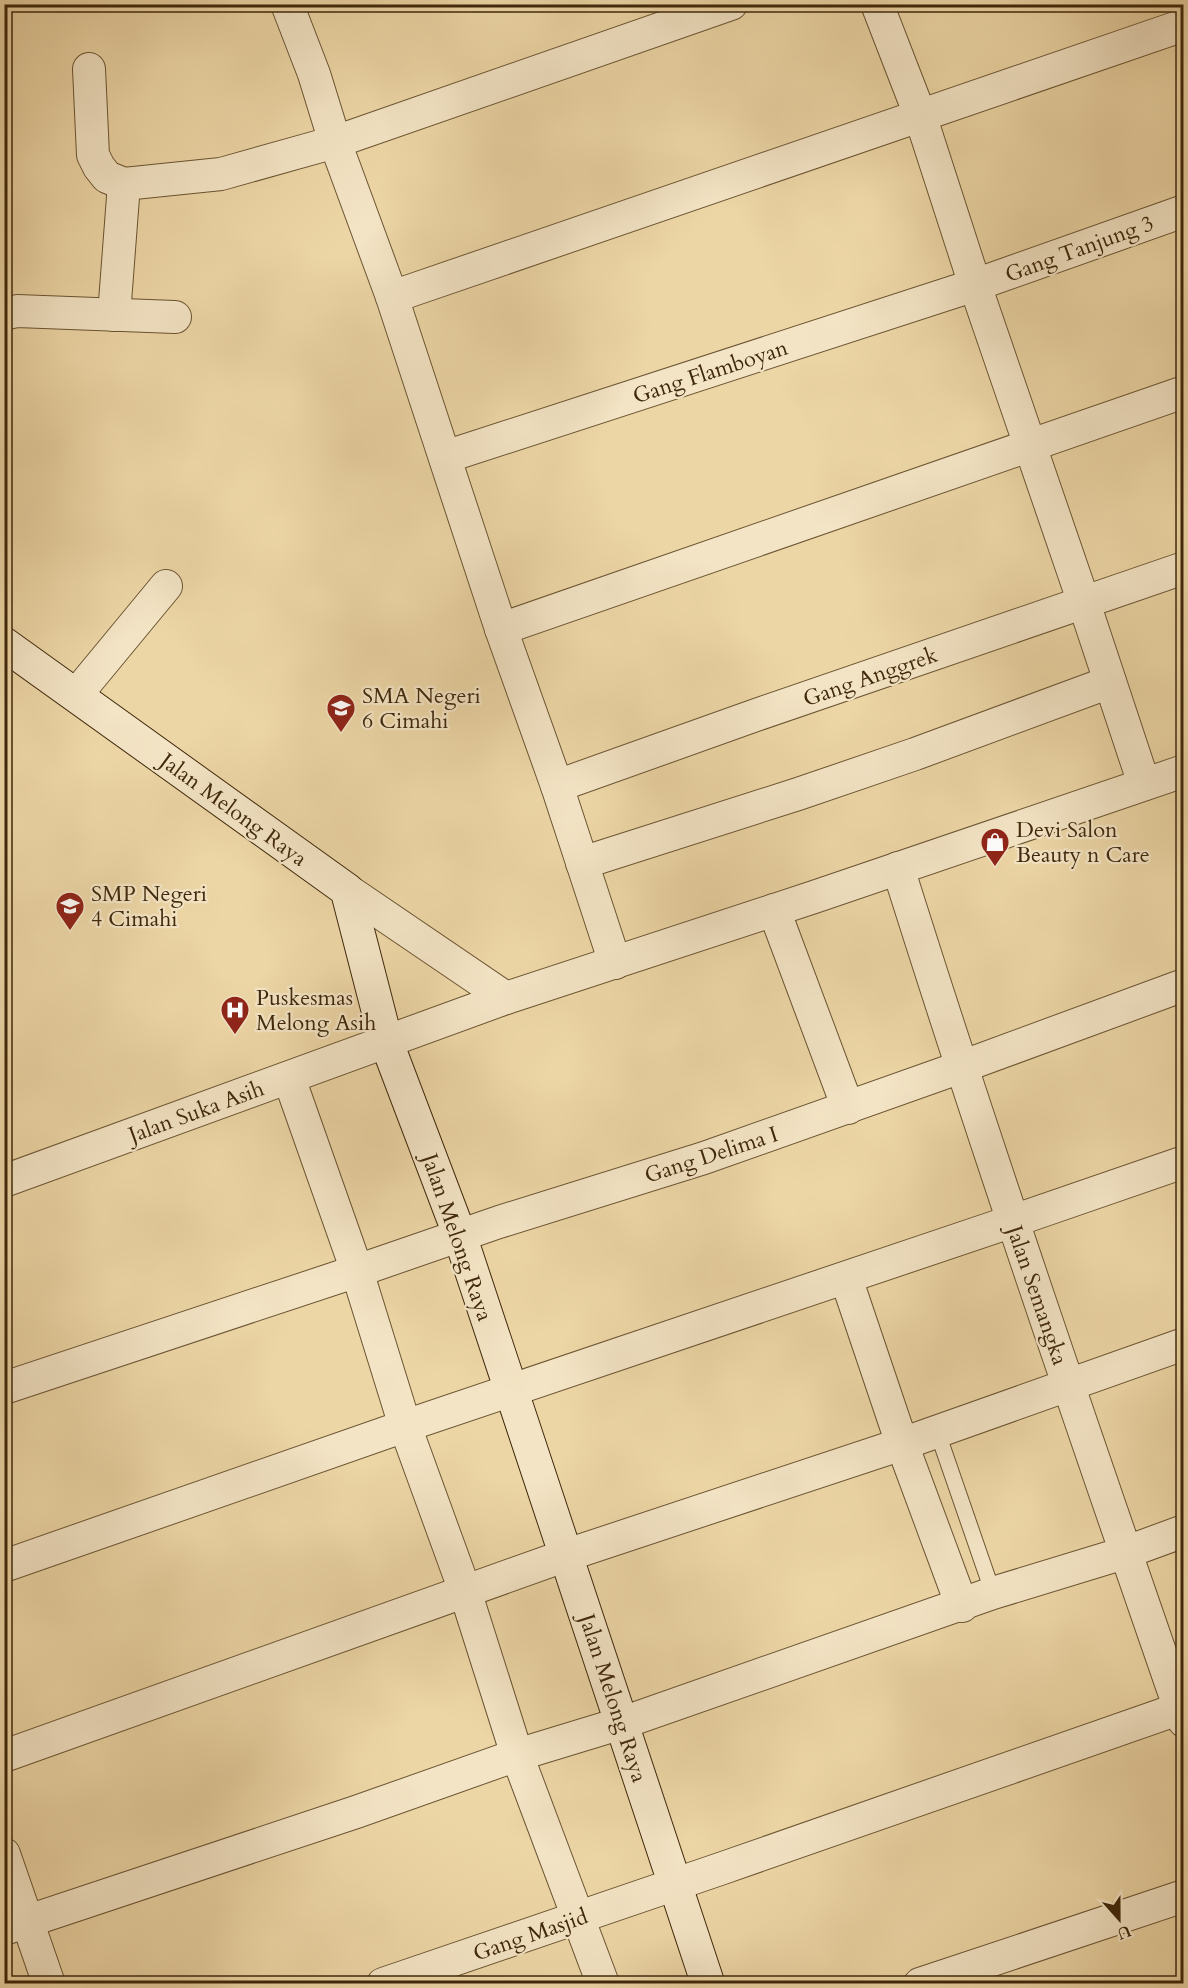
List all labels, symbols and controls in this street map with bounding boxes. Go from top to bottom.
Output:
street label: Gang Tanjung 3 [1001,208,1158,290]
street label: Gang Flamboyan [629,333,792,411]
street label: Gang Anggrek [799,640,942,714]
place label: SMA Negeri 6 Cimahi [362,681,481,736]
school or university icon: SMA Negeri 6 Cimahi [325,692,357,734]
street label: Jalan Melong Raya [151,744,314,874]
place label: Devi Salon Beauty n Care [1016,815,1150,870]
shop icon: Devi Salon Beauty n Care [979,826,1011,868]
place label: SMP Negeri 4 Cimahi [91,879,207,934]
school or university icon: SMP Negeri 4 Cimahi [54,890,86,932]
place label: Puskesmas Melong Asih [256,983,376,1038]
hospital icon: Puskesmas Melong Asih [219,994,251,1036]
street label: Jalan Suka Asih [122,1074,268,1151]
street label: Gang Delima I [641,1119,782,1191]
street label: Jalan Melong Raya [413,1147,500,1326]
street label: Jalan Semangka [998,1219,1075,1370]
street label: Jalan Melong Raya [571,1607,655,1787]
north arrow [1089,1889,1149,1949]
street label: Gang Masjid [469,1901,592,1969]
text: U [1114,1919,1134,1945]

